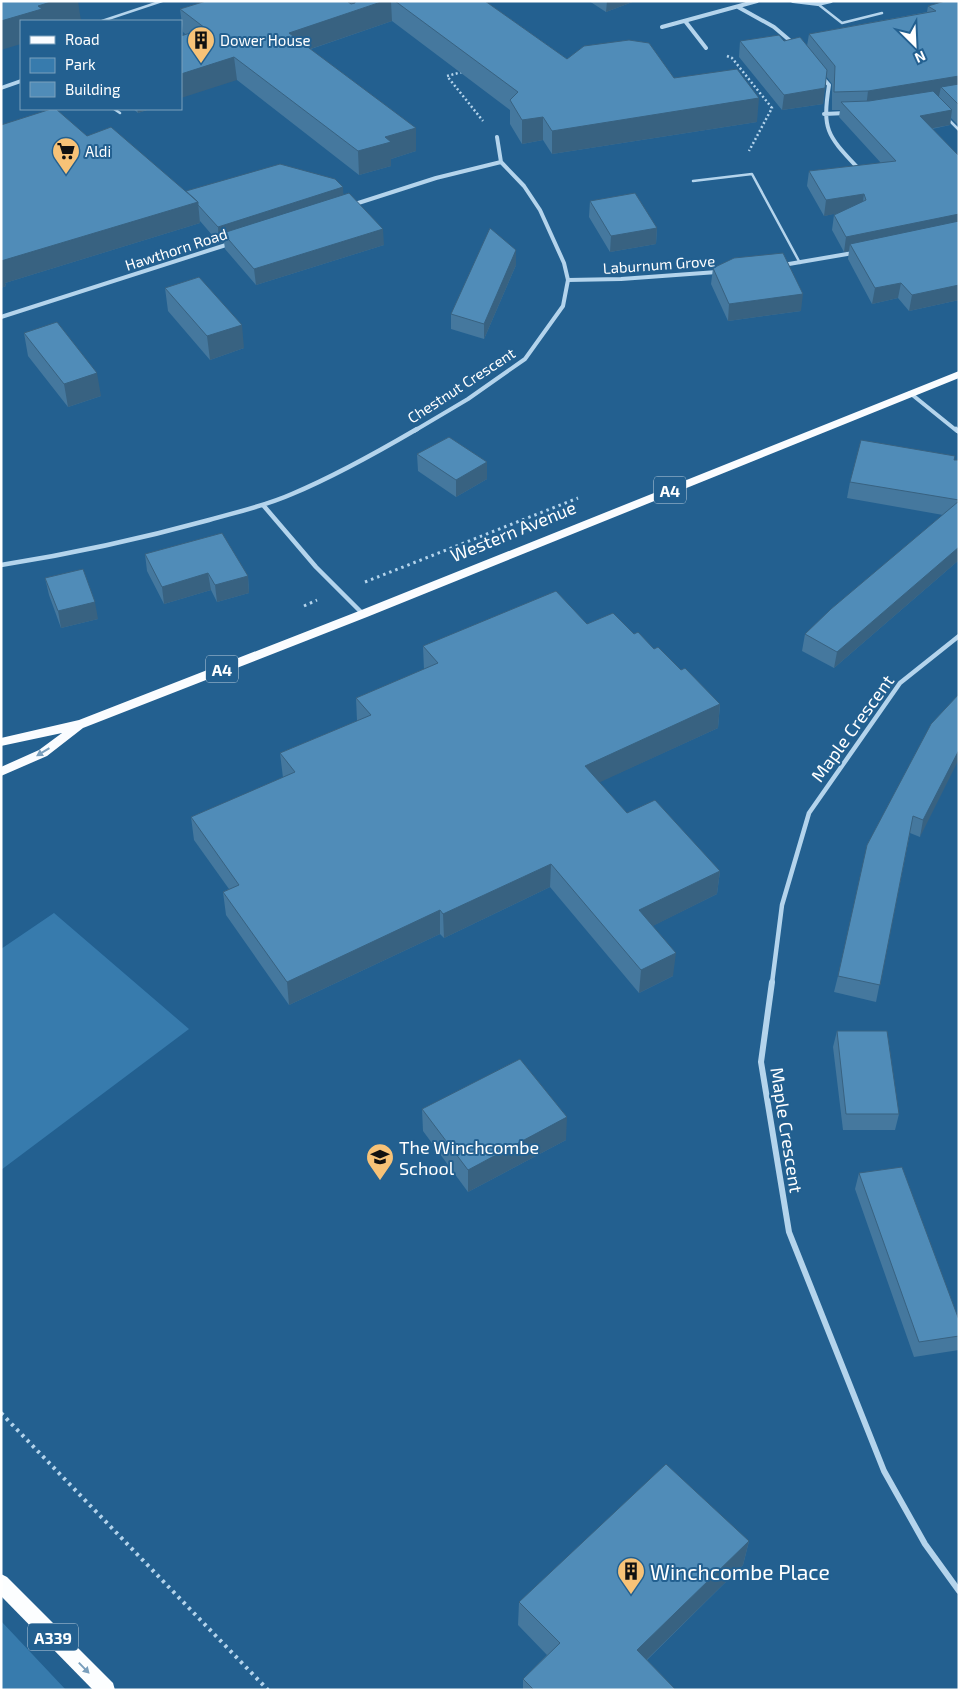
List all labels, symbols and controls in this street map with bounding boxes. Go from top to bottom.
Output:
legend [20,20,182,110]
north arrow [890,20,940,70]
building icon: Dower House [186,25,216,64]
text: Road [65,30,100,48]
place label: Dower House [220,31,311,49]
text: N [912,48,929,67]
text: Park [65,55,96,73]
text: Building [65,80,121,98]
supermarket icon: Aldi [51,136,81,175]
place label: Aldi [85,142,111,160]
street label: Hawthorn Road [123,224,229,274]
street label: Laburnum Grove [602,251,716,277]
street label: Chestnut Crescent [404,343,518,427]
road number: A4 [654,476,686,504]
street label: Western Avenue [447,496,579,566]
road number: A4 [206,656,238,682]
street label: Maple Crescent [806,670,898,786]
one-way arrow [37,747,50,756]
street label: Maple Crescent [766,1066,808,1194]
place label: The Winchcombe School [399,1136,539,1179]
school or university icon: The Winchcombe School [365,1142,395,1181]
building icon: Winchcombe Place [616,1556,646,1595]
place label: Winchcombe Place [650,1559,830,1584]
road number: A339 [28,1624,78,1650]
one-way arrow [78,1662,90,1674]

